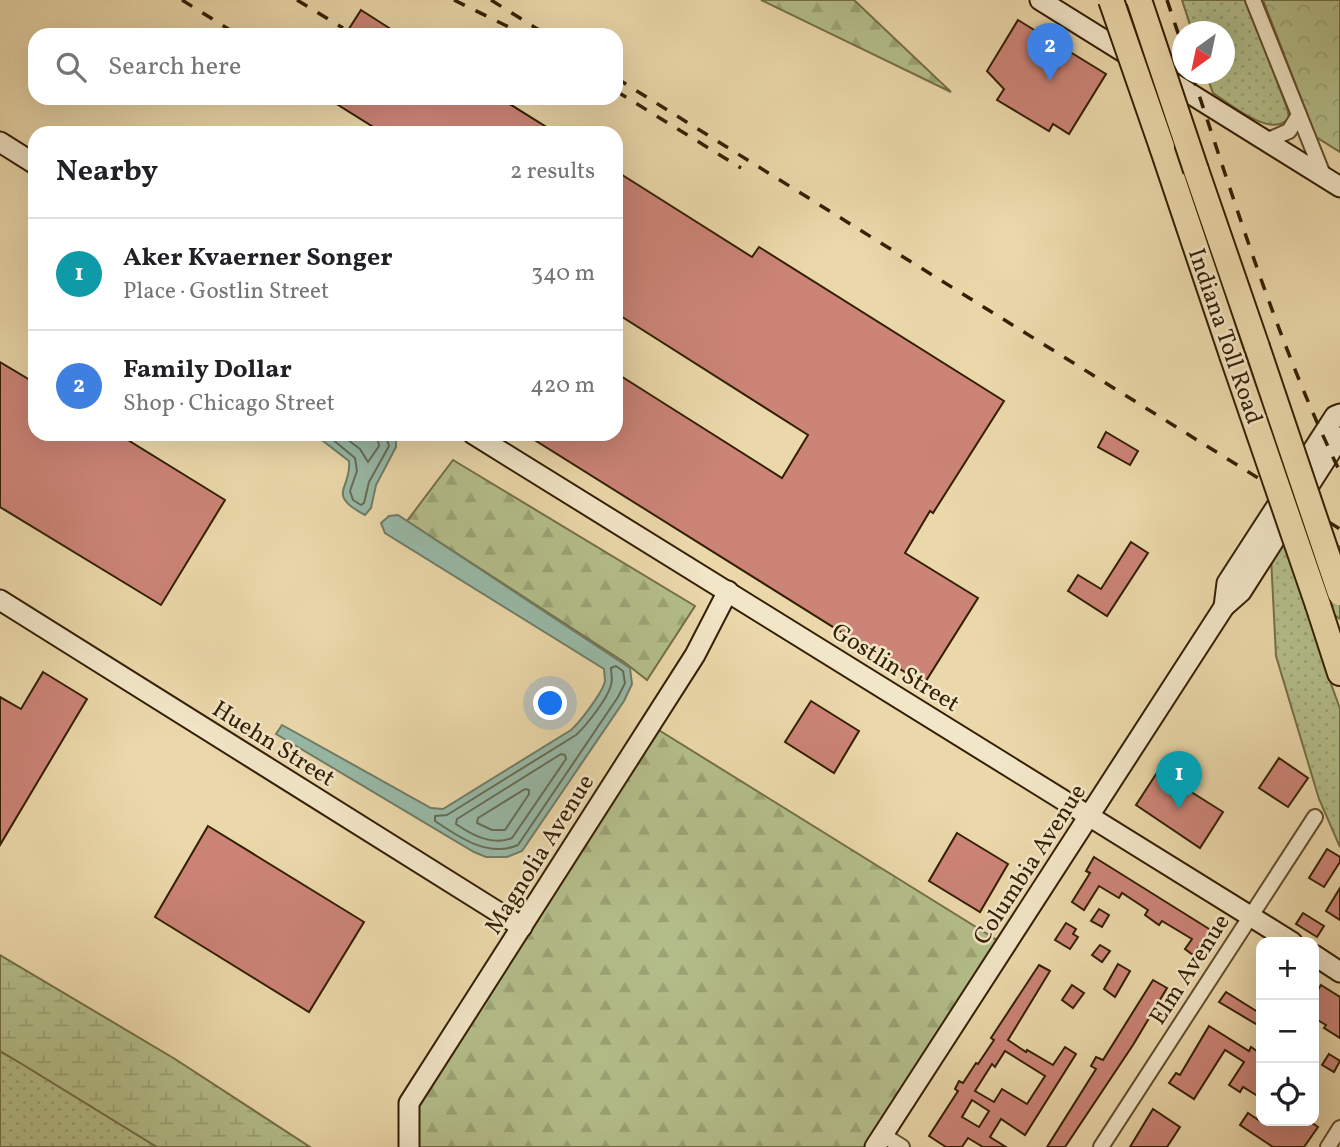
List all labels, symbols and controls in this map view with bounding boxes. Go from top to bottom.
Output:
north arrow [1172,21,1235,84]
pin: 2 [1027,23,1073,81]
search box [28,28,623,105]
icon: search [52,48,90,86]
text: Search here [108,49,241,85]
text: Nearby [56,151,158,193]
text: 2 results [510,156,595,188]
text: Aker Kvaerner Songer [123,240,393,276]
street label: Indiana Toll Road [1178,244,1270,429]
text: 1 [74,258,84,290]
text: 340 m [531,258,595,290]
text: Place · Gostlin Street [123,276,329,308]
text: Family Dollar [123,352,292,388]
text: 2 [73,370,85,402]
text: 420 m [530,370,595,402]
text: Shop · Chicago Street [123,388,335,420]
street label: Gostlin Street [824,616,966,722]
your location [533,686,567,720]
street label: Huehn Street [205,693,341,796]
pin: 1 [1156,751,1202,809]
street label: Magnolia Avenue [478,768,604,942]
street label: Columbia Avenue [966,778,1096,952]
street label: Elm Avenue [1142,908,1239,1032]
map controls [1256,937,1319,1126]
button: + [1256,937,1319,1000]
button: − [1256,1000,1319,1063]
button: locate [1256,1063,1319,1126]

